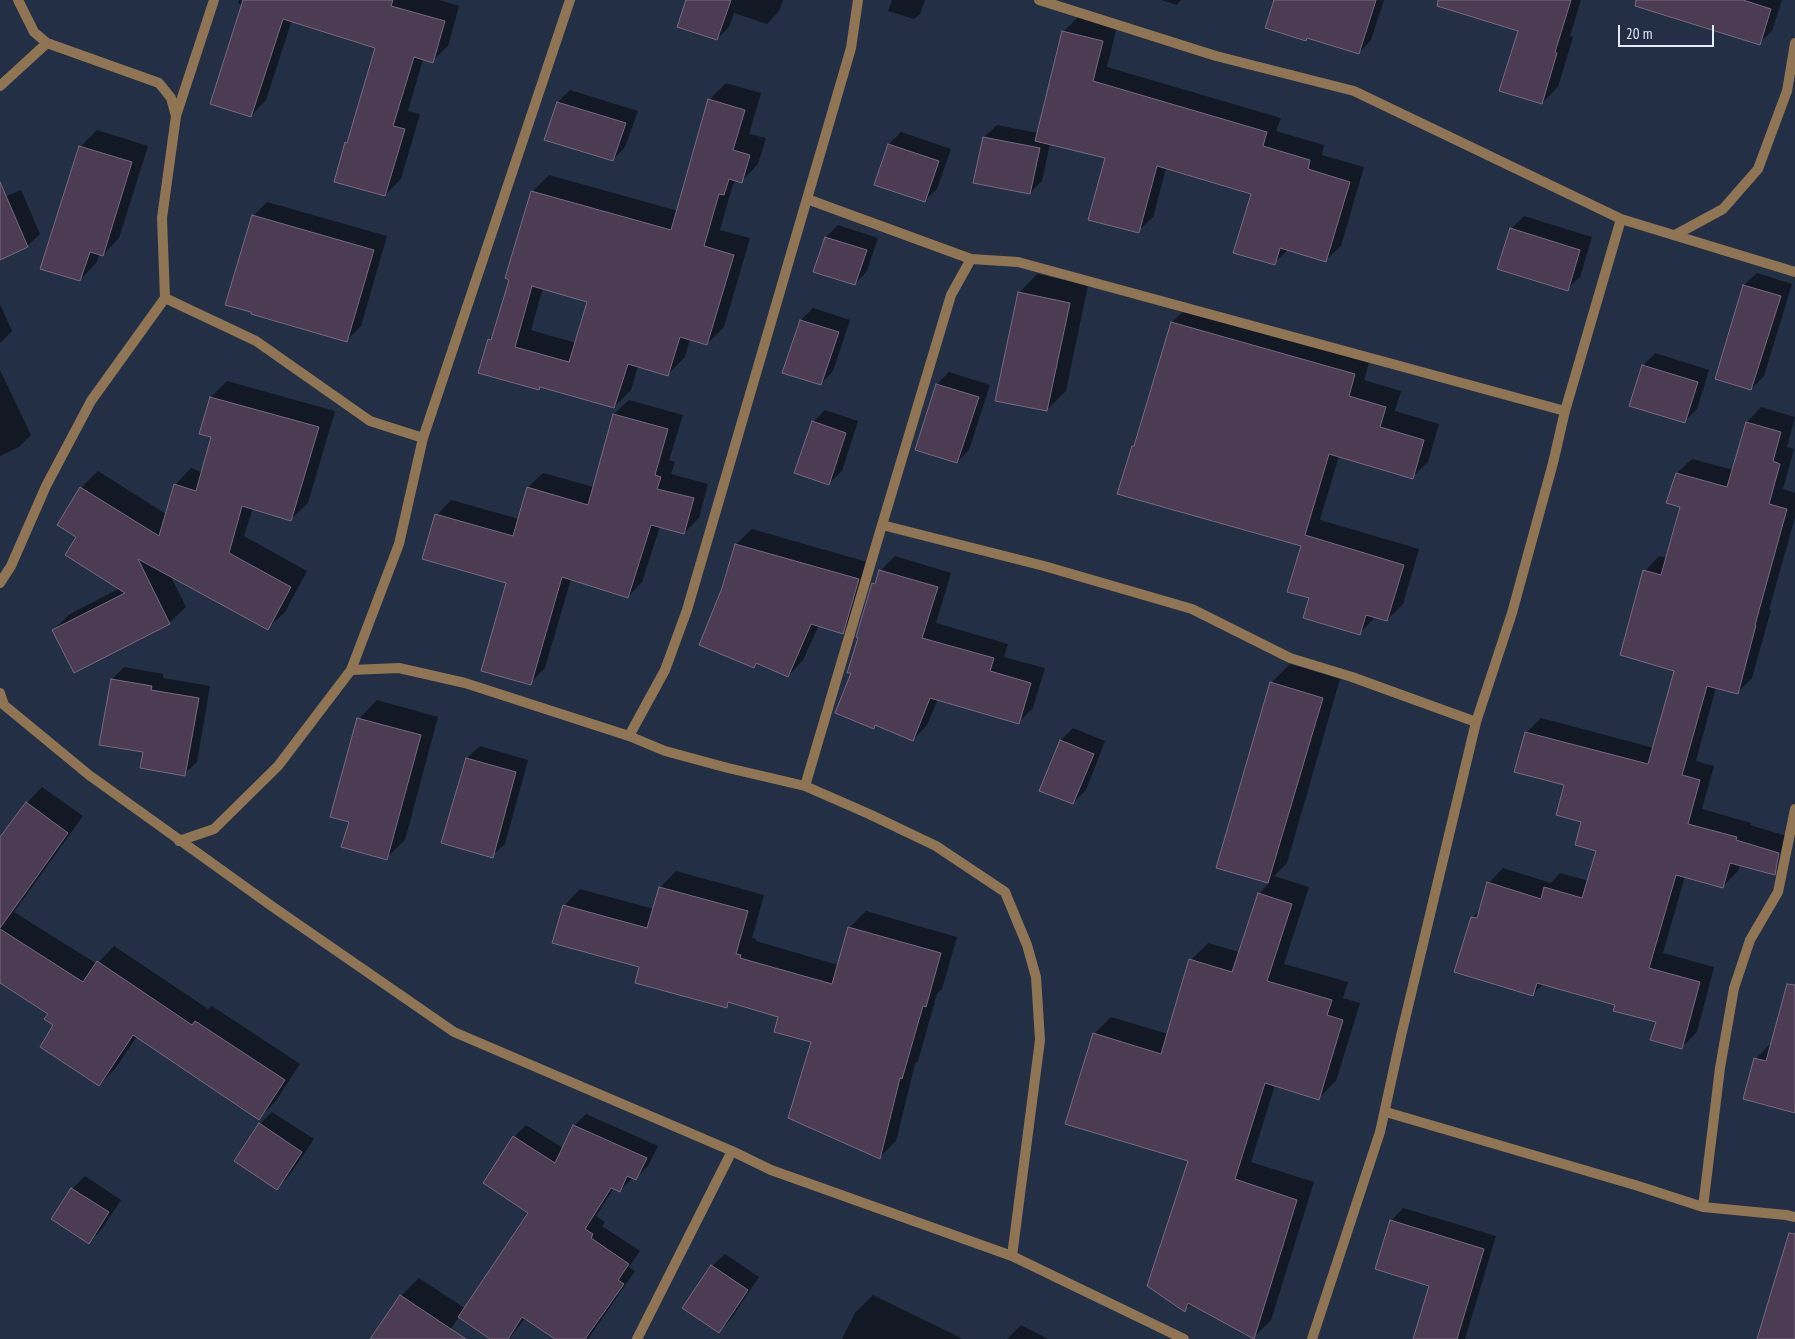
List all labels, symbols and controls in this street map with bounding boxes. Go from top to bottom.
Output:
scale bar [1620,15,1716,47]
text: 20 m [1626,24,1652,43]

